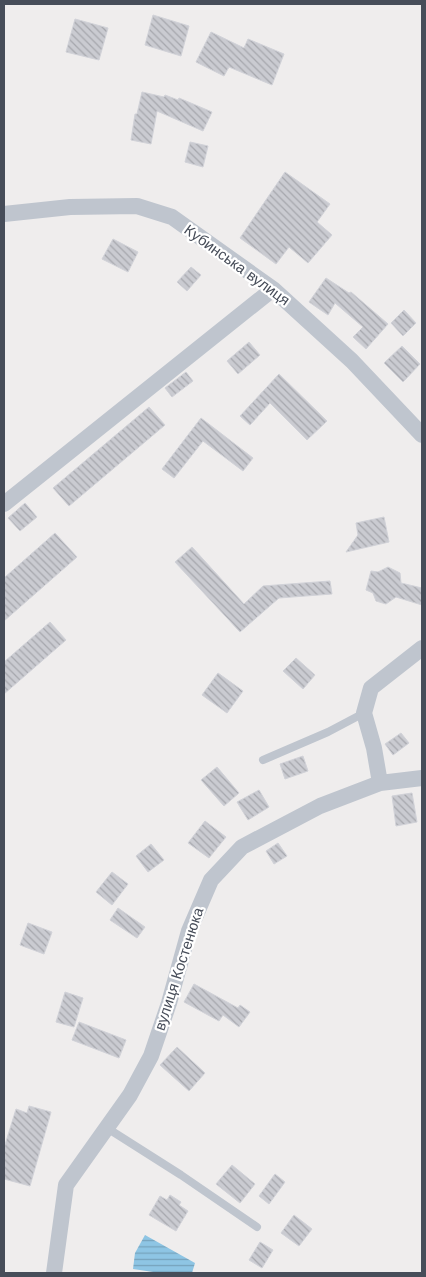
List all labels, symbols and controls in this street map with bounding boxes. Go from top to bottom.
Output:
street label: Кубинська вулиця [181,221,293,309]
street label: вулиця Костенюка [151,905,208,1033]

